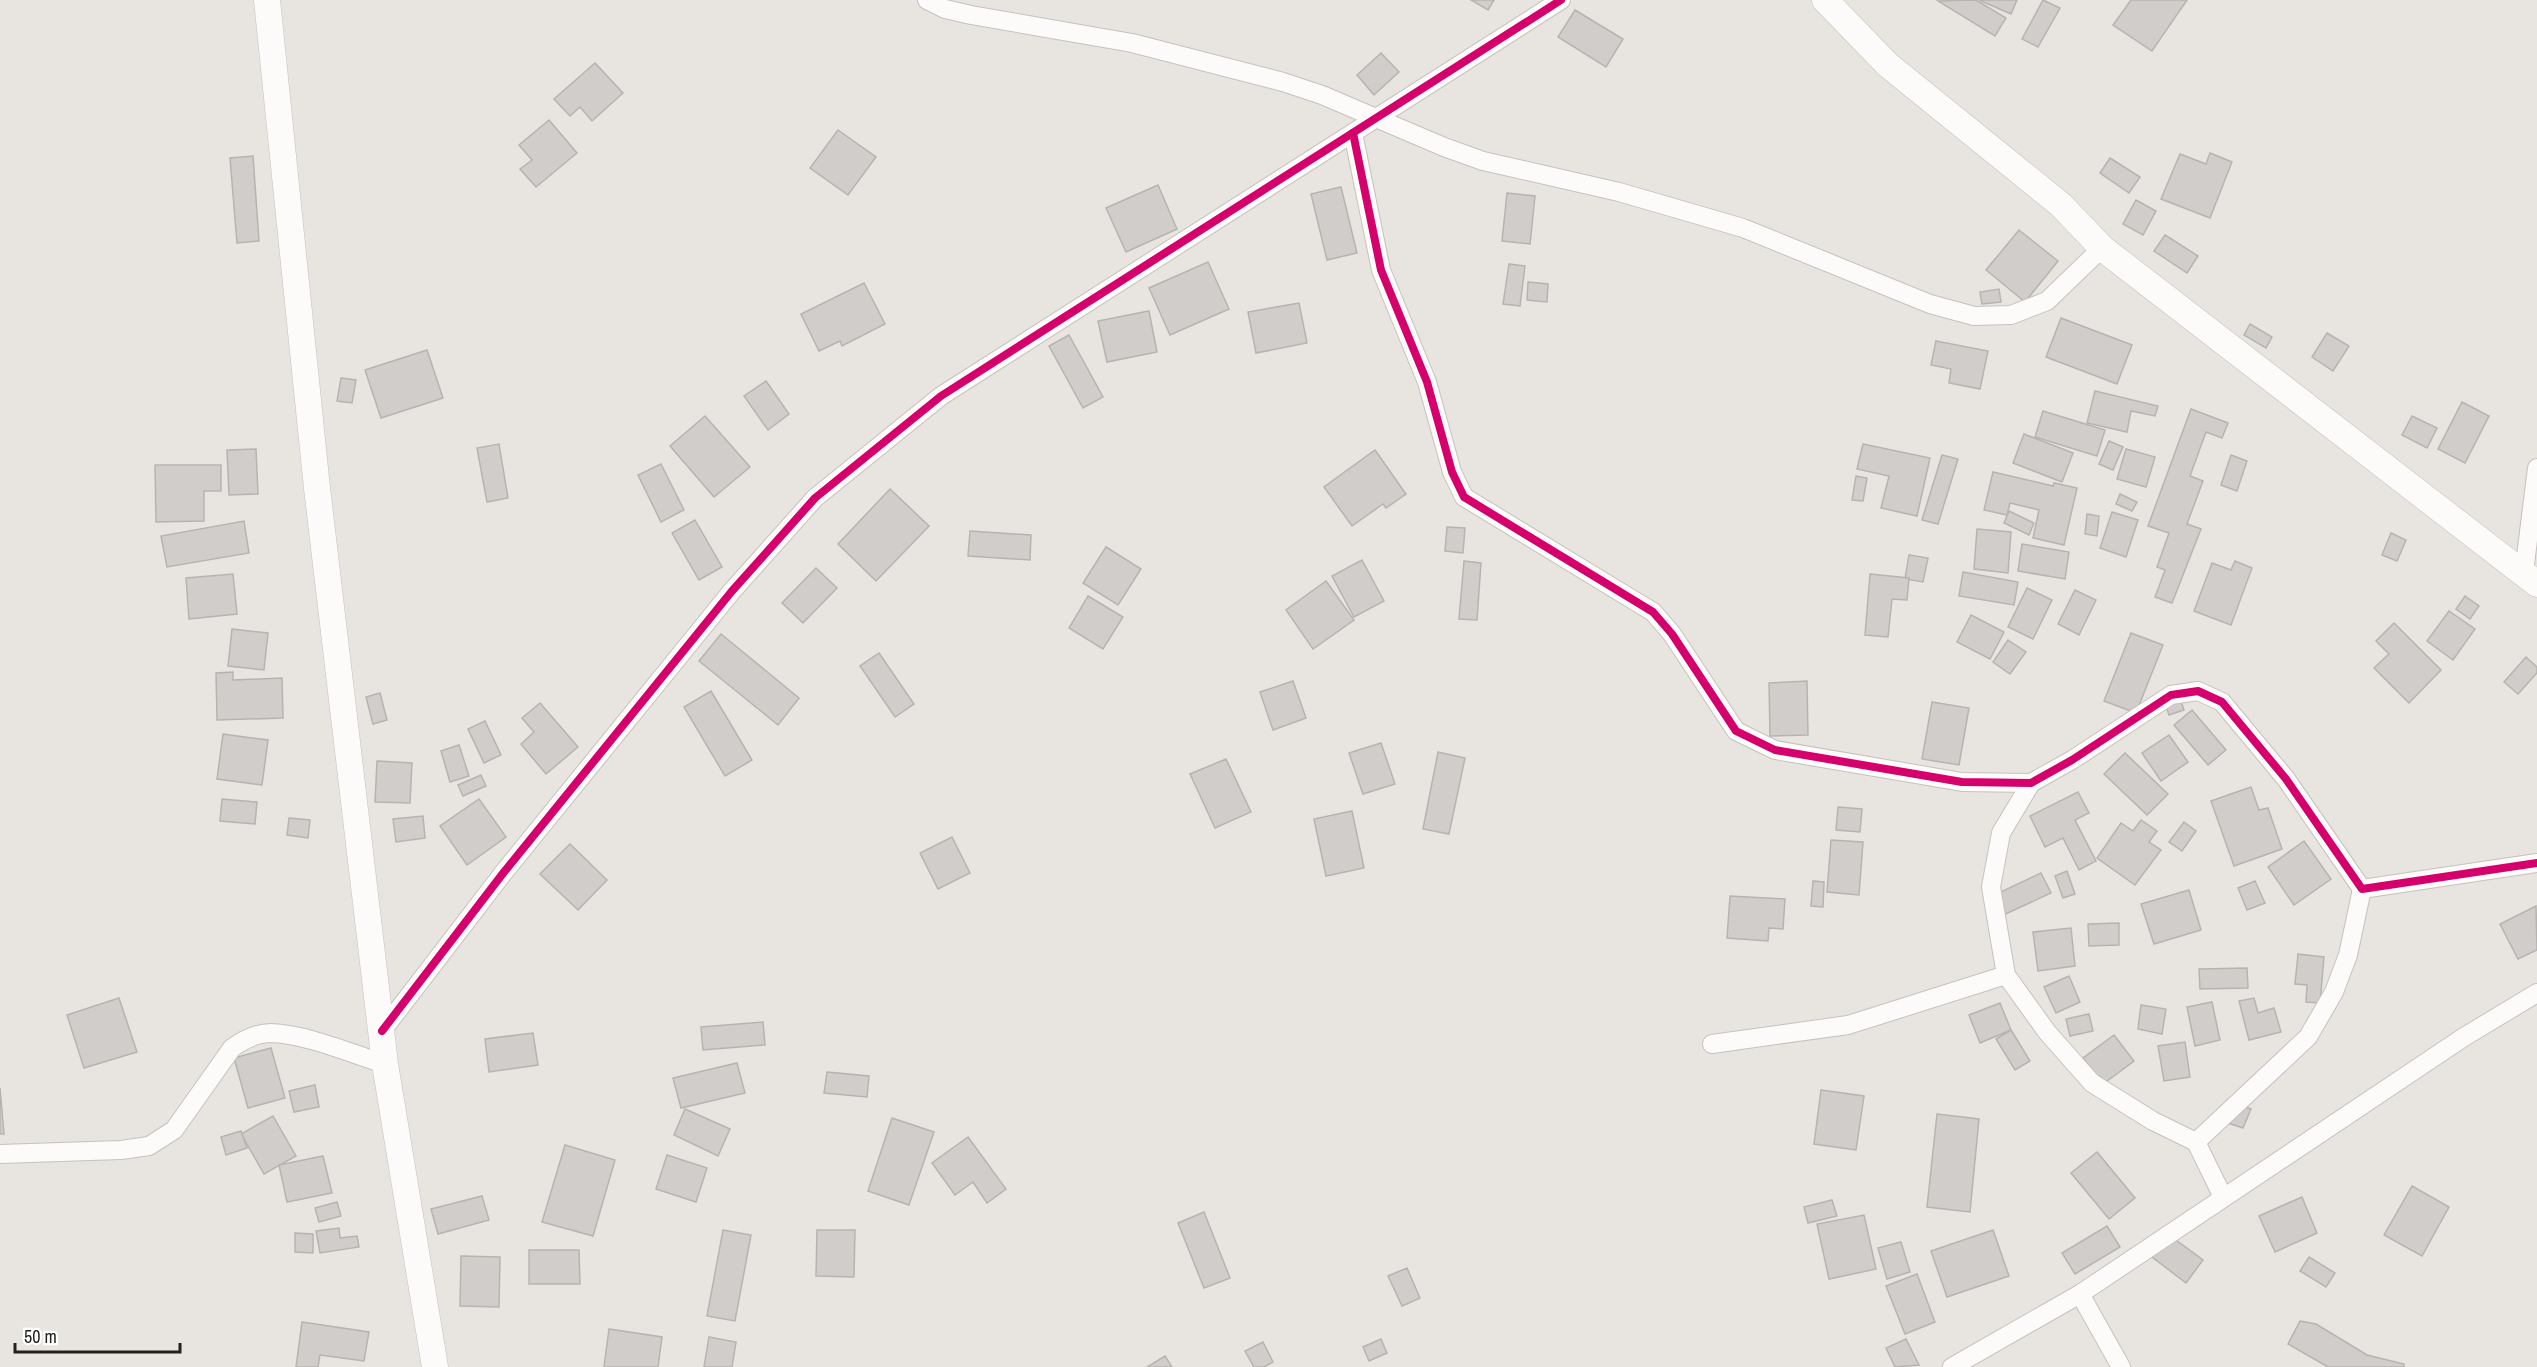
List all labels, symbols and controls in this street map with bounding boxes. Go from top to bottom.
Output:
scale bar [15,1316,180,1354]
text: 50 m [24,1324,57,1349]

